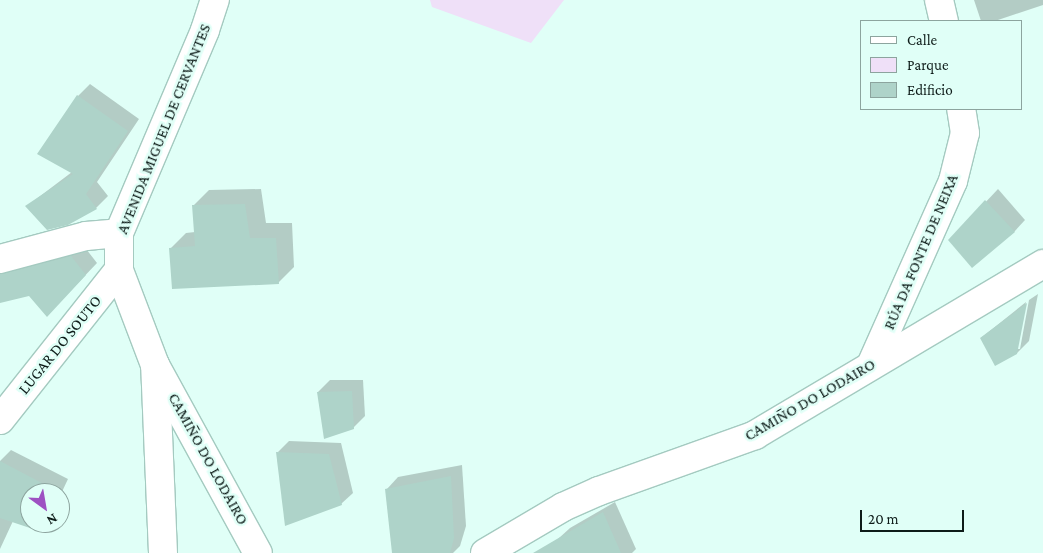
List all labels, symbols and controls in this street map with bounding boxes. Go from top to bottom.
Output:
legend [860,20,1023,110]
street label: AVENIDA MIGUEL DE CERVANTES [113,21,215,237]
text: Calle [907,32,937,48]
text: Parque [907,57,948,73]
text: Edificio [907,82,953,98]
street label: RÚA DA FONTE DE NEIXA [880,171,962,333]
street label: LUGAR DO SOUTO [14,292,106,398]
street label: CAMIÑO DO LODAIRO [741,355,879,445]
street label: CAMIÑO DO LODAIRO [164,390,252,528]
north arrow [20,483,70,533]
scale bar [863,500,967,532]
text: N [44,511,61,529]
text: 20 m [868,511,899,527]

